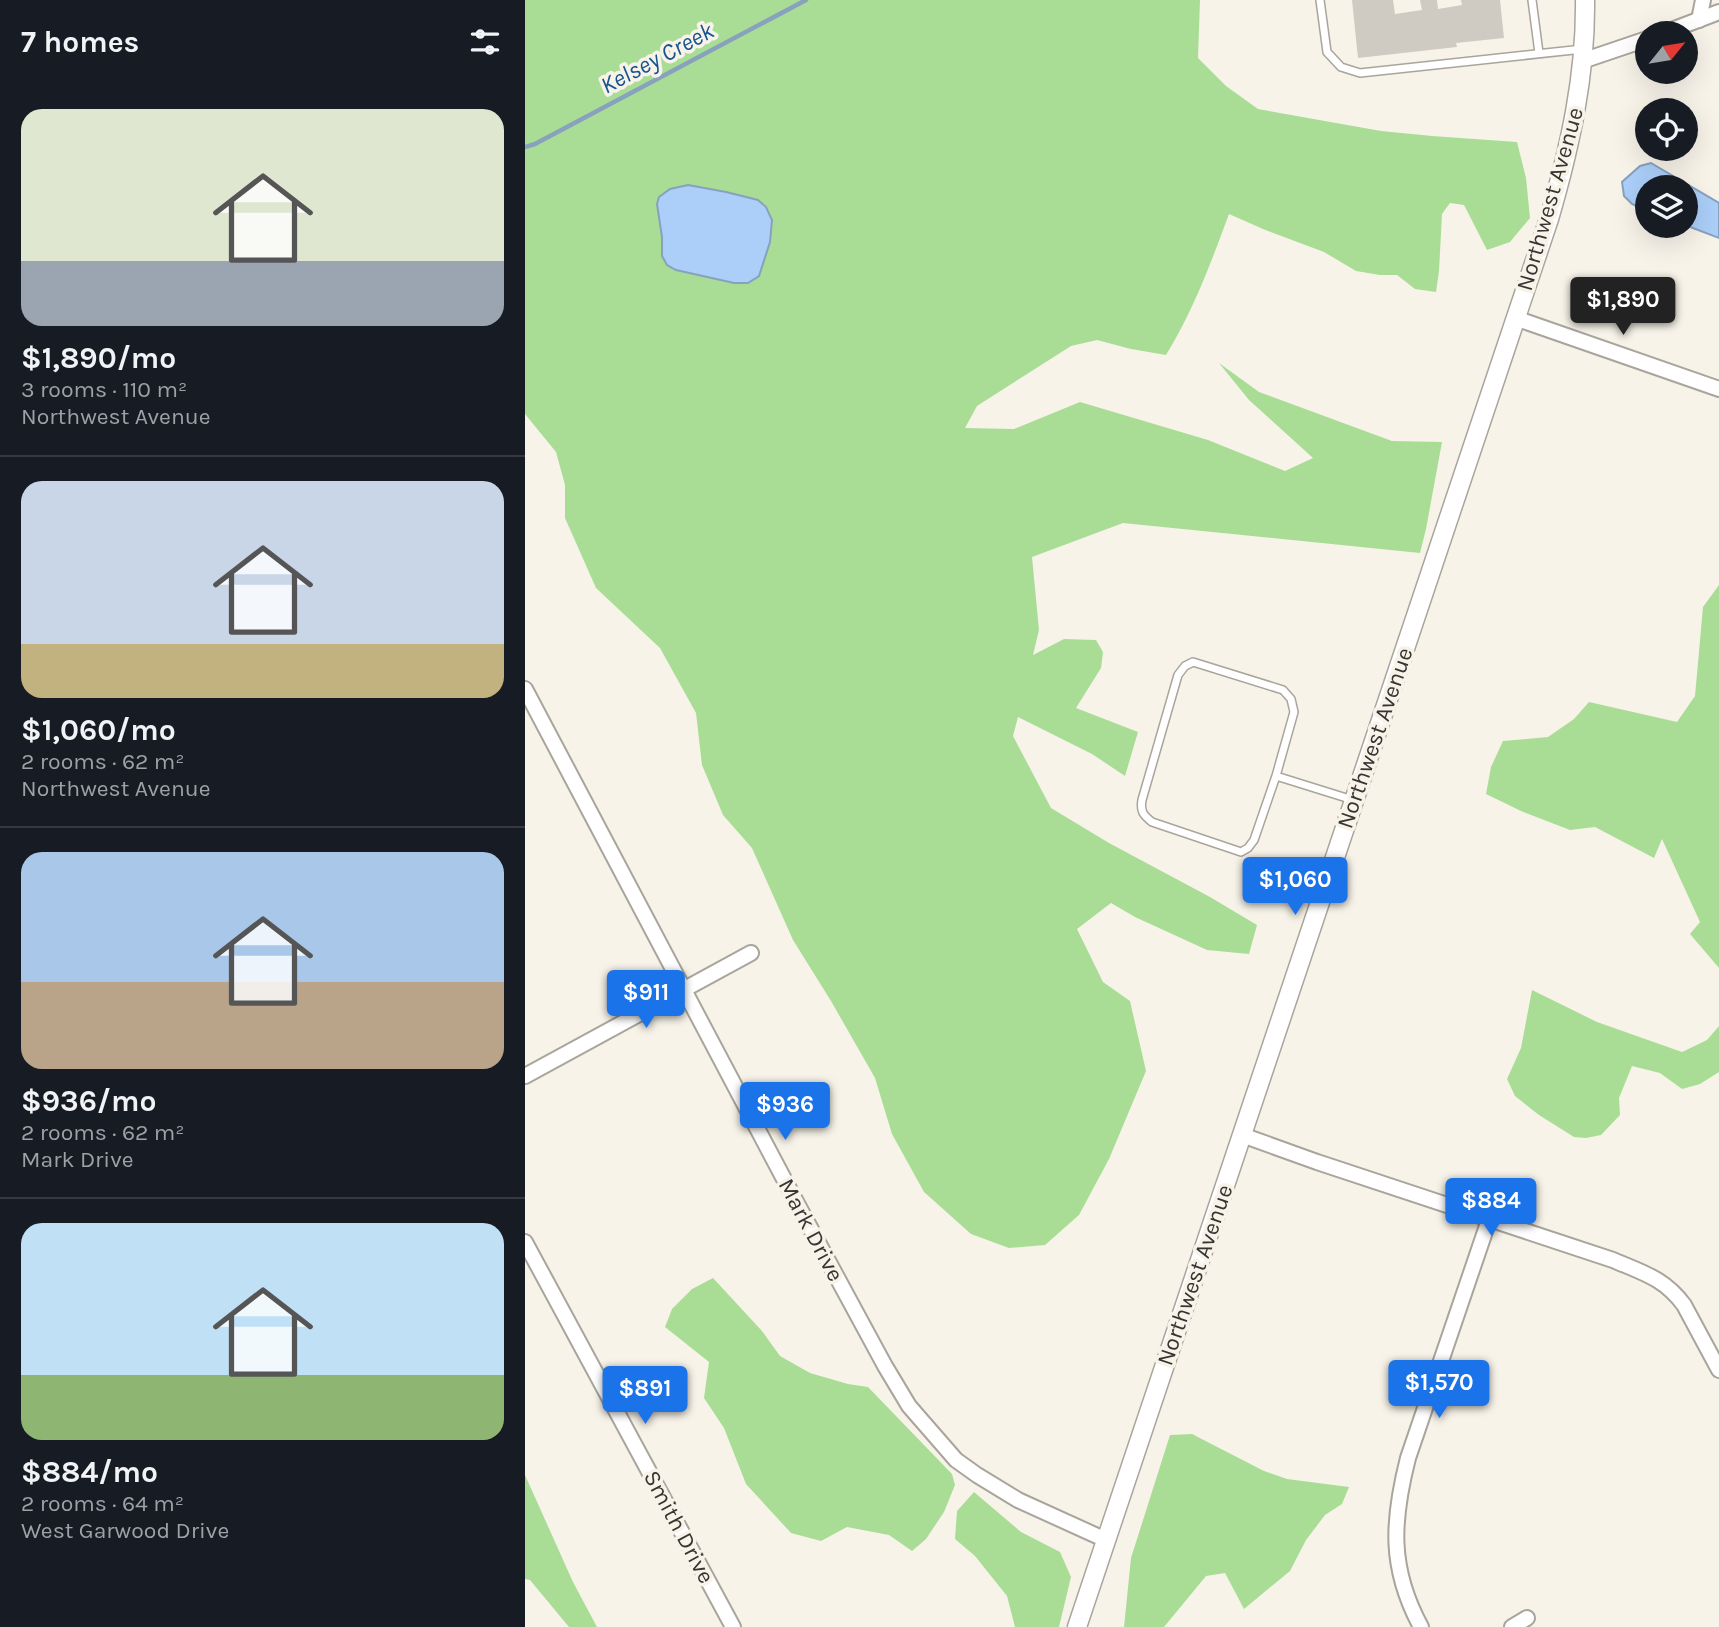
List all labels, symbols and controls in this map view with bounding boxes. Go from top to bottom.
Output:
water label: Kelsey Creek [596,16,719,100]
north arrow [1635,21,1697,84]
map controls [1635,21,1698,238]
icon: filters [466,23,504,61]
text: 7 homes [21,24,139,60]
button: locate [1635,98,1698,161]
street label: Northwest Avenue [1511,104,1589,294]
icon: home [200,155,326,281]
button: layers [1635,175,1698,238]
pin: $1,890 [1566,278,1680,337]
text: $1,890 [1586,286,1660,313]
text: $1,890/mo [21,340,176,376]
text: 3 rooms · 110 m² [21,376,187,403]
text: Northwest Avenue [21,403,211,430]
icon: home [200,527,326,653]
street label: Northwest Avenue [1331,644,1419,832]
text: $1,060/mo [21,712,176,748]
text: 2 rooms · 62 m² [21,748,185,775]
text: Northwest Avenue [21,775,211,802]
pin: $1,060 [1238,858,1352,917]
text: $1,060 [1259,866,1331,893]
icon: home [200,898,326,1024]
pin: $911 [605,970,687,1030]
text: $911 [623,979,669,1006]
pin: $936 [744,1082,826,1142]
text: $936/mo [21,1083,156,1119]
text: $936 [756,1091,814,1118]
text: 2 rooms · 62 m² [21,1119,185,1146]
text: Mark Drive [21,1146,134,1173]
street label: Mark Drive [773,1174,849,1286]
pin: $884 [1450,1178,1532,1238]
street label: Northwest Avenue [1151,1181,1239,1369]
text: $884 [1461,1187,1521,1214]
icon: home [200,1269,326,1395]
pin: $1,570 [1382,1360,1496,1420]
pin: $891 [604,1366,686,1426]
text: $1,570 [1404,1369,1474,1396]
text: $891 [619,1375,671,1402]
text: $884/mo [21,1454,158,1490]
street label: Smith Drive [638,1466,720,1588]
text: 2 rooms · 64 m² [21,1490,184,1517]
text: West Garwood Drive [21,1517,229,1544]

